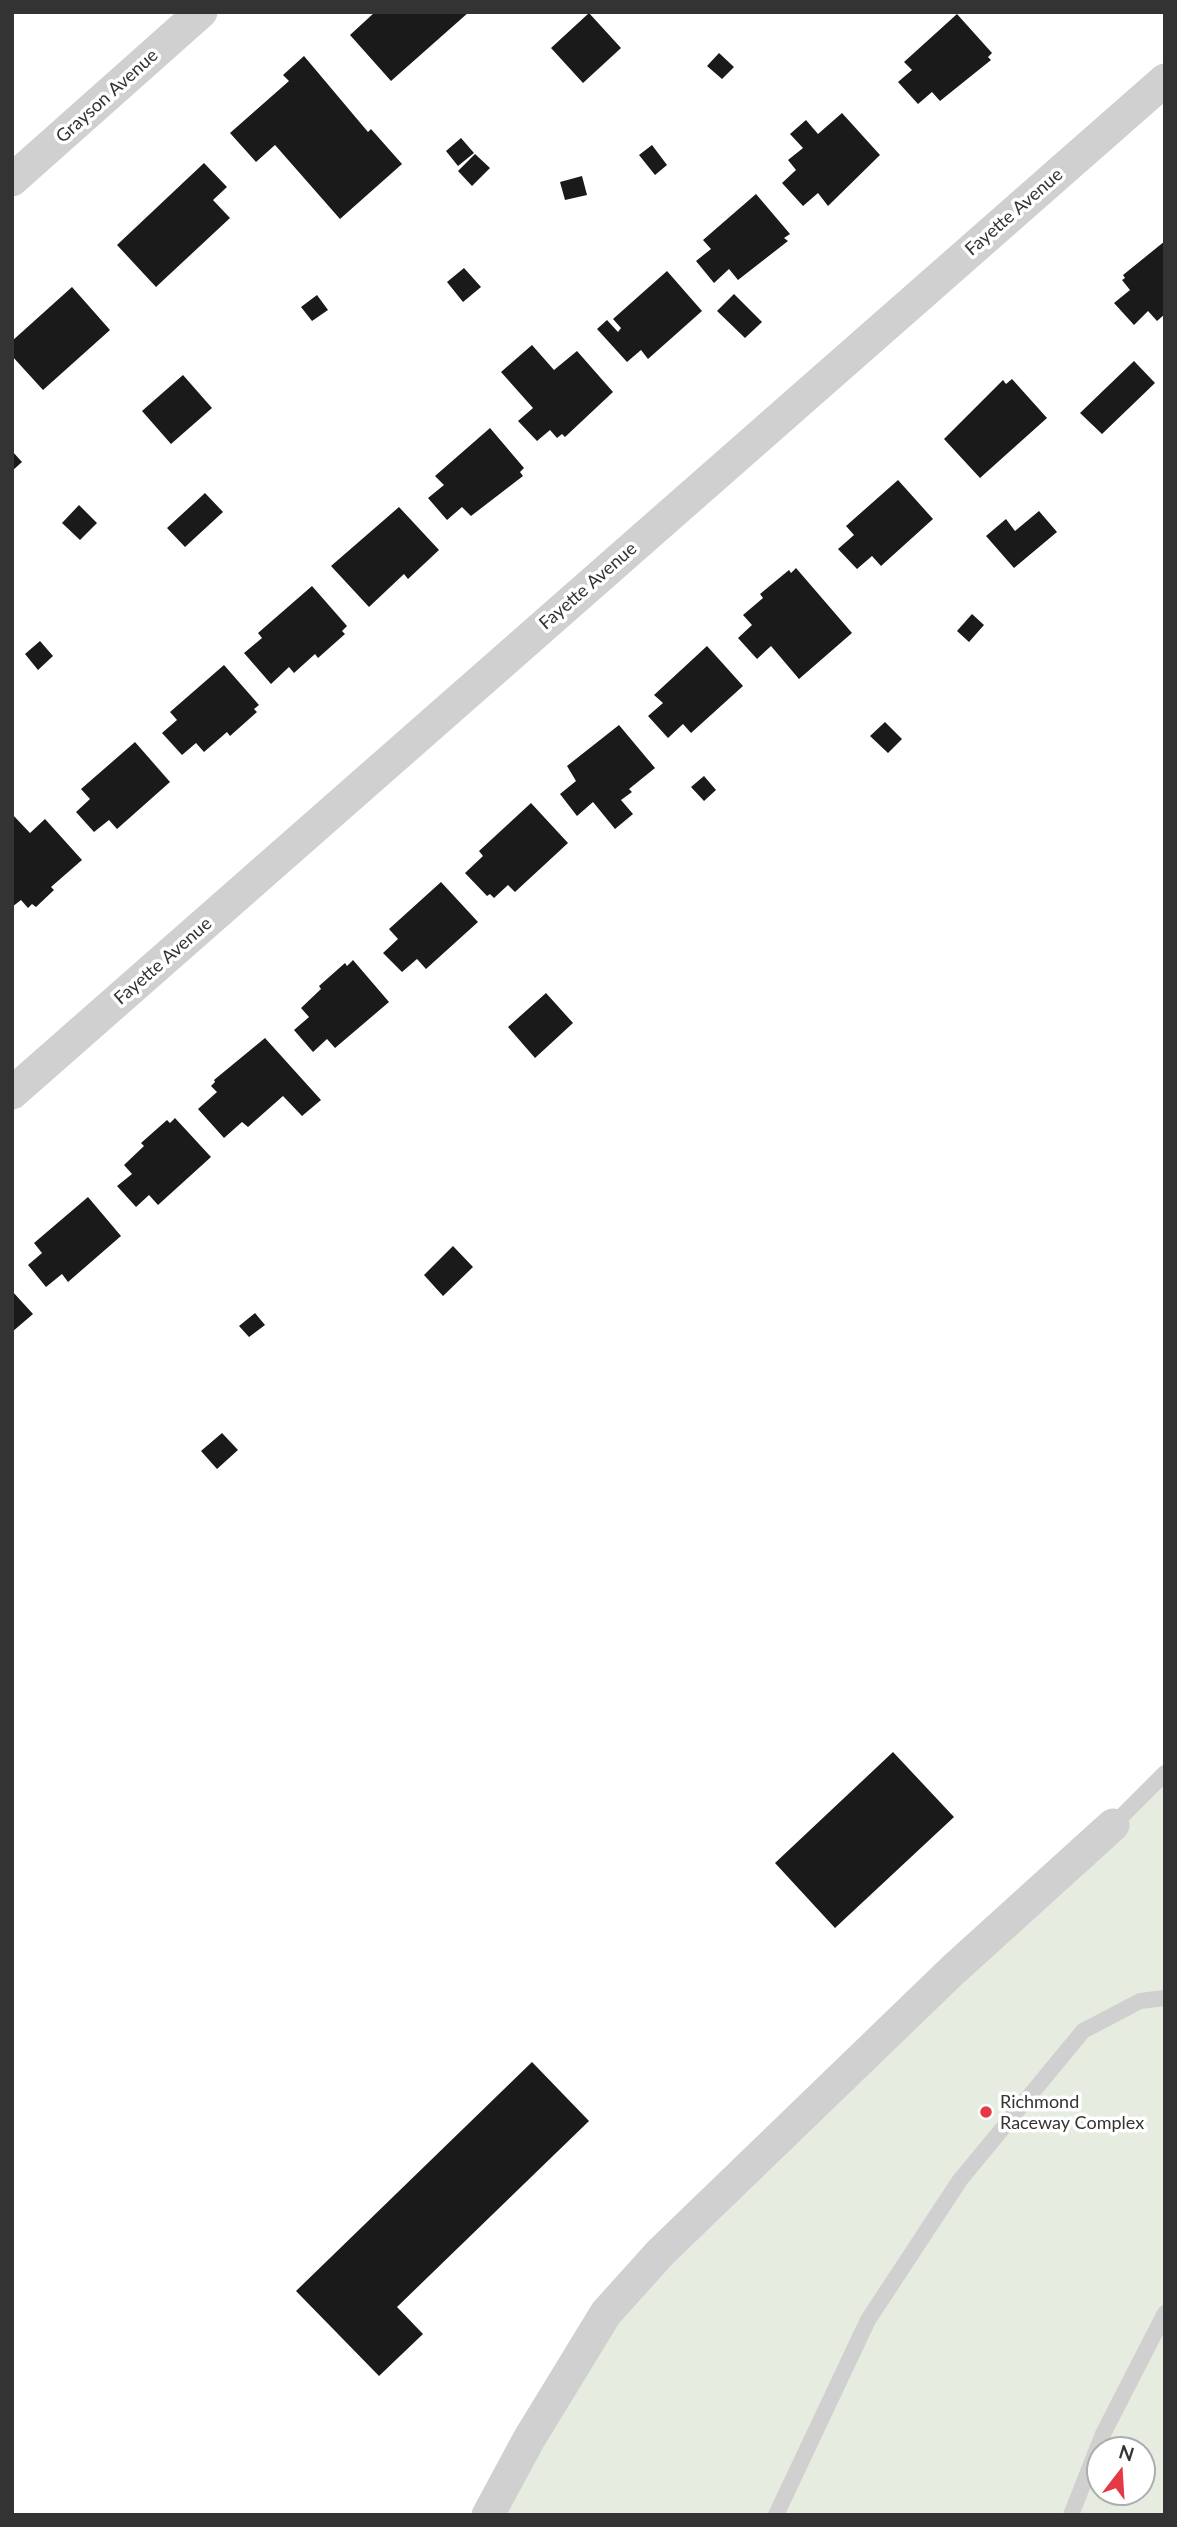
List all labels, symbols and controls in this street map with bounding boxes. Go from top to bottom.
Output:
street label: Grayson Avenue [52,45,162,147]
street label: Fayette Avenue [961,164,1067,260]
street label: Fayette Avenue [535,538,641,634]
street label: Fayette Avenue [110,913,216,1009]
place label: Richmond Raceway Complex [1000,2091,1144,2134]
marker: Richmond Raceway Complex [978,2104,994,2120]
north arrow [1086,2436,1156,2506]
text: N [1116,2439,1137,2465]

